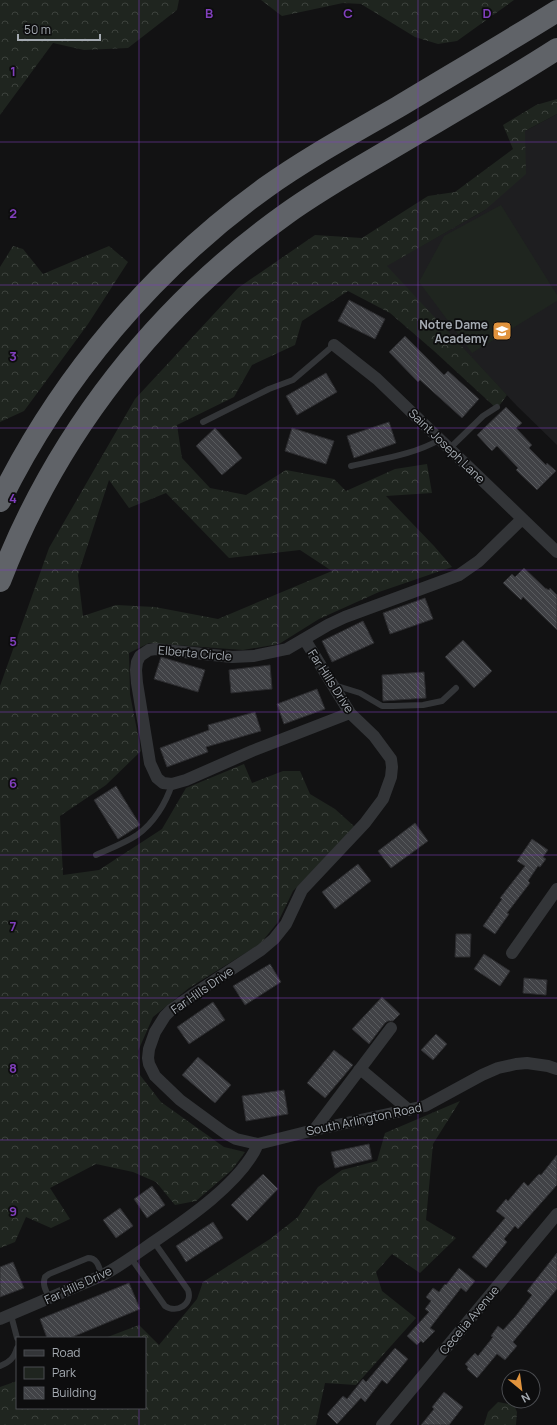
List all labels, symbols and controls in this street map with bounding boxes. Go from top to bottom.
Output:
text: B [205,4,213,22]
text: C [343,4,353,22]
text: D [482,4,492,22]
scale bar [18,16,100,42]
text: 50 m [24,21,51,38]
text: 1 [10,62,16,80]
text: 2 [9,204,17,222]
place label: Notre Dame Academy [419,316,488,347]
school or university icon: Notre Dame Academy [491,320,513,342]
text: 3 [9,347,17,365]
street label: Saint Joseph Lane [405,405,489,487]
text: 4 [9,489,17,507]
text: 5 [9,632,17,650]
street label: Elberta Circle [157,641,233,665]
street label: Far Hills Drive [304,646,358,716]
text: 6 [9,774,17,792]
text: 7 [10,917,17,935]
street label: Far Hills Drive [167,962,237,1018]
text: 8 [9,1059,17,1077]
street label: South Arlington Road [305,1098,423,1140]
text: 9 [9,1202,17,1220]
street label: Far Hills Drive [42,1262,114,1308]
street label: Cecelia Avenue [435,1282,503,1358]
legend [16,1337,146,1409]
text: Road [52,1344,80,1361]
text: Park [52,1364,77,1381]
north arrow [501,1369,541,1409]
text: Building [52,1384,96,1401]
text: N [519,1390,533,1407]

